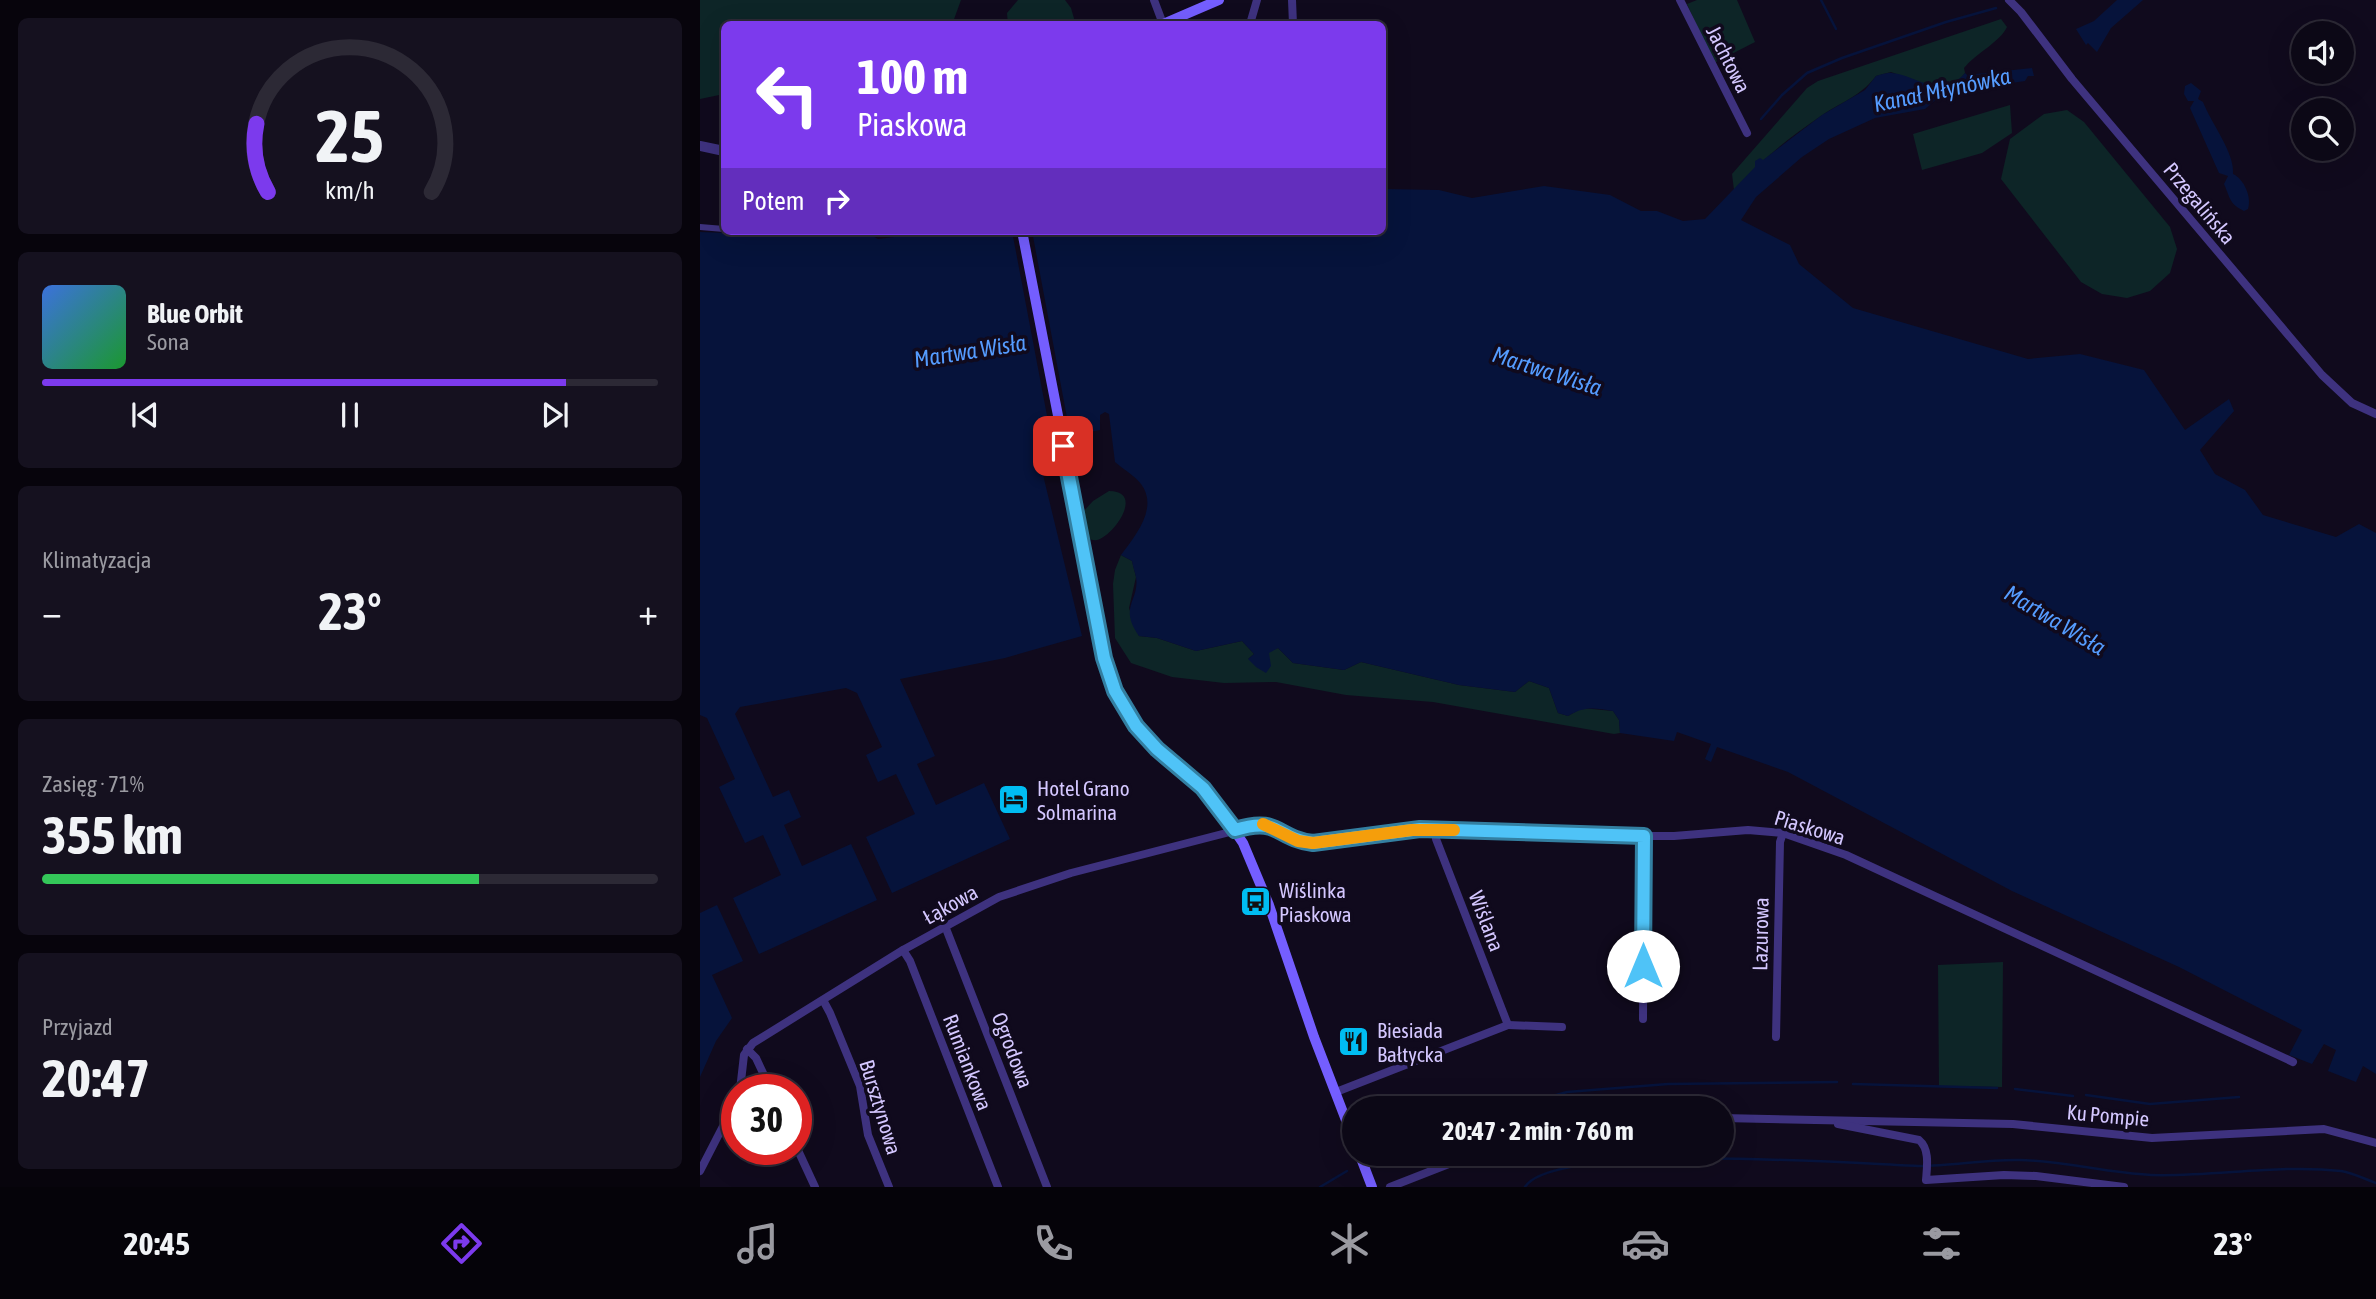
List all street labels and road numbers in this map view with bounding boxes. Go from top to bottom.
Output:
street label: Jachtowa [1702,21,1756,97]
street label: Przegalińska [2159,157,2241,249]
street label: Piaskowa [1772,805,1848,849]
street label: Łąkowa [919,879,981,929]
street label: Wiślana [1465,887,1509,955]
street label: Lazurowa [1747,897,1773,971]
street label: Ogrodowa [988,1009,1038,1091]
street label: Rumiankowa [939,1010,997,1114]
street label: Bursztynowa [855,1057,907,1157]
street label: Ku Pompie [2066,1099,2150,1131]

